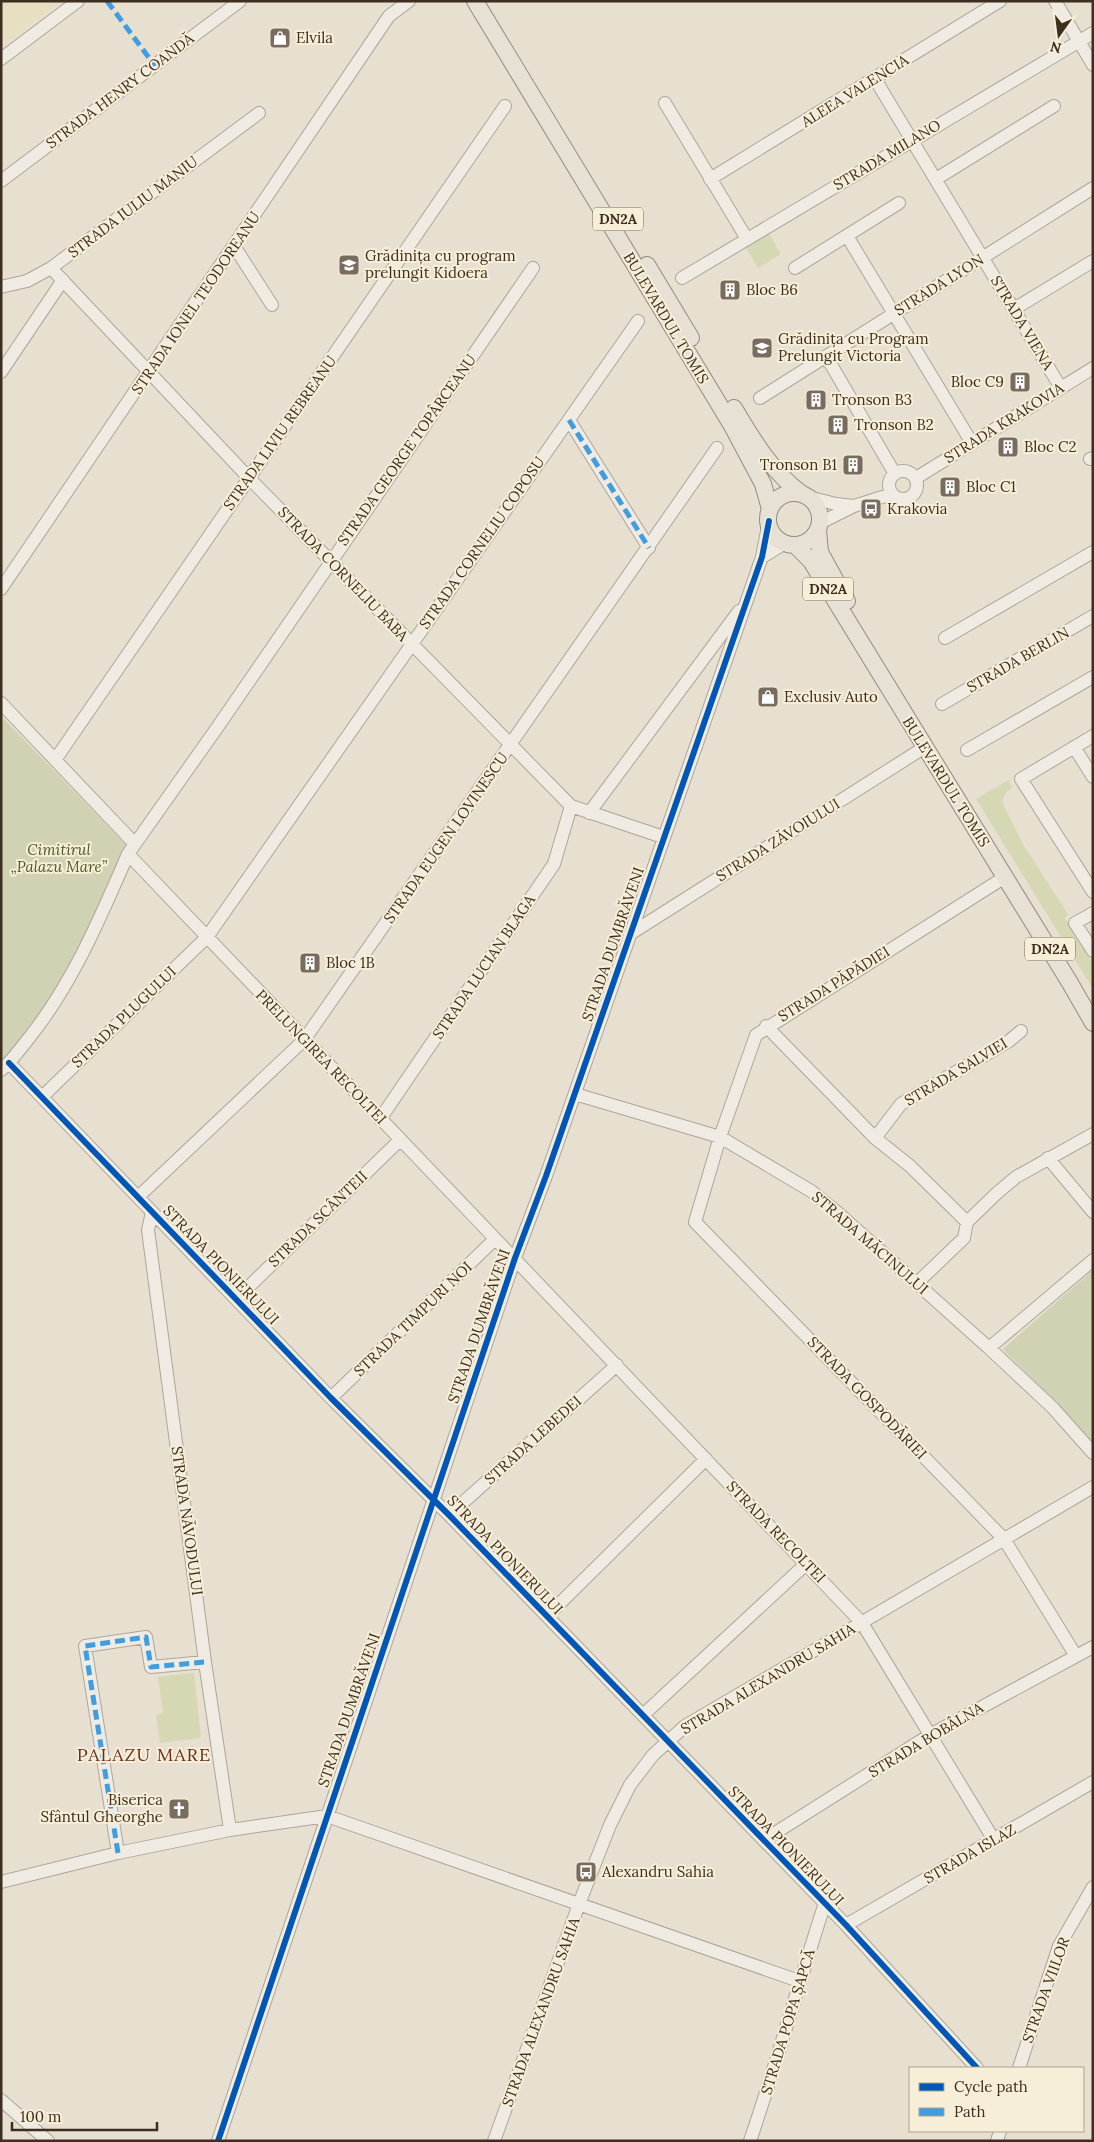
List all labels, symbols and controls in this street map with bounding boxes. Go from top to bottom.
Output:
north arrow [1034,10,1084,60]
shop icon: Elvila [268,26,292,50]
street label: STRADA HENRY COANDĂ [42,28,198,152]
place label: Elvila [296,28,333,47]
text: N [1048,38,1063,58]
street label: ALEEA VALENCIA [797,50,912,132]
street label: STRADA MILANO [829,115,944,194]
street label: STRADA IULIU MANIU [64,151,202,262]
street label: STRADA IONEL TEODOREANU [127,208,264,398]
road number: DN2A [593,208,643,230]
place label: Grădinița cu program prelungit Kidoera [365,246,516,282]
street label: BULEVARDUL TOMIS [620,248,713,387]
street label: STRADA LYON [891,250,987,320]
school or university icon: Grădinița cu program prelungit Kidoera [337,253,361,277]
street label: STRADA VIENA [987,272,1058,374]
building icon: Bloc B6 [718,278,742,302]
place label: Bloc B6 [746,280,798,299]
place label: Grădinița cu Program Prelungit Victoria [778,329,929,365]
school or university icon: Grădinița cu Program Prelungit Victoria [750,336,774,360]
street label: STRADA GEORGE TOPÂRCEANU [333,350,480,549]
street label: STRADA LIVIU REBREANU [219,352,340,514]
building icon: Bloc C9 [1008,370,1032,394]
place label: Bloc C9 [951,372,1004,391]
street label: STRADA KRAKOVIA [940,378,1068,467]
building icon: Tronson B3 [804,388,828,412]
place label: Tronson B3 [832,390,912,409]
building icon: Tronson B2 [826,413,850,437]
place label: Tronson B2 [854,415,934,434]
building icon: Bloc C2 [996,435,1020,459]
place label: Bloc C2 [1024,437,1077,456]
street label: STRADA CORNELIU COPOSU [415,453,549,633]
building icon: Tronson B1 [841,453,865,477]
place label: Tronson B1 [760,455,837,474]
building icon: Bloc C1 [938,475,962,499]
place label: Bloc C1 [966,477,1016,496]
bus stop icon: Krakovia [859,497,883,521]
place label: Krakovia [887,499,948,518]
street label: STRADA CORNELIU BABA [274,502,413,645]
road number: DN2A [803,578,853,600]
street label: STRADA BERLIN [963,623,1072,697]
shop icon: Exclusiv Auto [756,685,780,709]
place label: Exclusiv Auto [784,687,878,706]
street label: BULEVARDUL TOMIS [899,713,994,850]
street label: STRADA EUGEN LOVINESCU [379,749,512,927]
street label: STRADA ZĂVOIULUI [712,794,843,885]
park label: Cimitirul „Palazu Mare” [11,840,108,876]
street label: STRADA DUMBRĂVENI [577,864,648,1023]
street label: STRADA LUCIAN BLAGA [428,890,539,1043]
road number: DN2A [1025,938,1075,961]
street label: STRADA PĂPĂDIEI [774,942,893,1026]
building icon: Bloc 1B [298,951,322,975]
place label: Bloc 1B [326,953,375,972]
street label: STRADA PLUGULUI [67,962,180,1071]
street label: PRELUNGIREA RECOLTEI [252,985,391,1128]
street label: STRADA SALVIEI [901,1033,1011,1110]
street label: STRADA SCÂNTEII [264,1166,371,1271]
street label: STRADA MĂCINULUI [808,1187,932,1298]
street label: STRADA PIONIERULUI [159,1201,283,1328]
street label: STRADA DUMBRĂVENI [443,1246,514,1405]
street label: STRADA TIMPURI NOI [350,1257,476,1380]
street label: STRADA GOSPODĂRIEI [804,1332,931,1463]
street label: STRADA LEBEDEI [480,1391,585,1488]
street label: STRADA NĂVODULUI [168,1445,207,1597]
street label: STRADA RECOLTEI [723,1477,830,1587]
street label: STRADA PIONIERULUI [443,1491,567,1618]
street label: STRADA ALEXANDRU SAHIA [677,1619,859,1738]
street label: STRADA DUMBRĂVENI [313,1630,384,1789]
street label: STRADA BOBÂLNA [865,1697,987,1781]
district label: PALAZU MARE [77,1743,211,1766]
street label: STRADA PIONIERULUI [724,1782,848,1909]
place label: Biserica Sfântul Gheorghe [41,1790,163,1826]
church icon: Biserica Sfântul Gheorghe [167,1797,191,1821]
street label: STRADA ISLAZ [920,1820,1019,1888]
bus stop icon: Alexandru Sahia [574,1860,598,1884]
place label: Alexandru Sahia [601,1862,714,1881]
street label: STRADA ALEXANDRU SAHIA [497,1914,584,2109]
street label: STRADA VIILOR [1018,1934,1074,2045]
street label: STRADA POPA ȘAPCĂ [756,1946,819,2097]
legend [909,2067,1084,2132]
text: Cycle path [954,2077,1028,2096]
scale bar [12,2100,158,2132]
text: Path [954,2102,985,2121]
text: 100 m [20,2107,61,2126]

